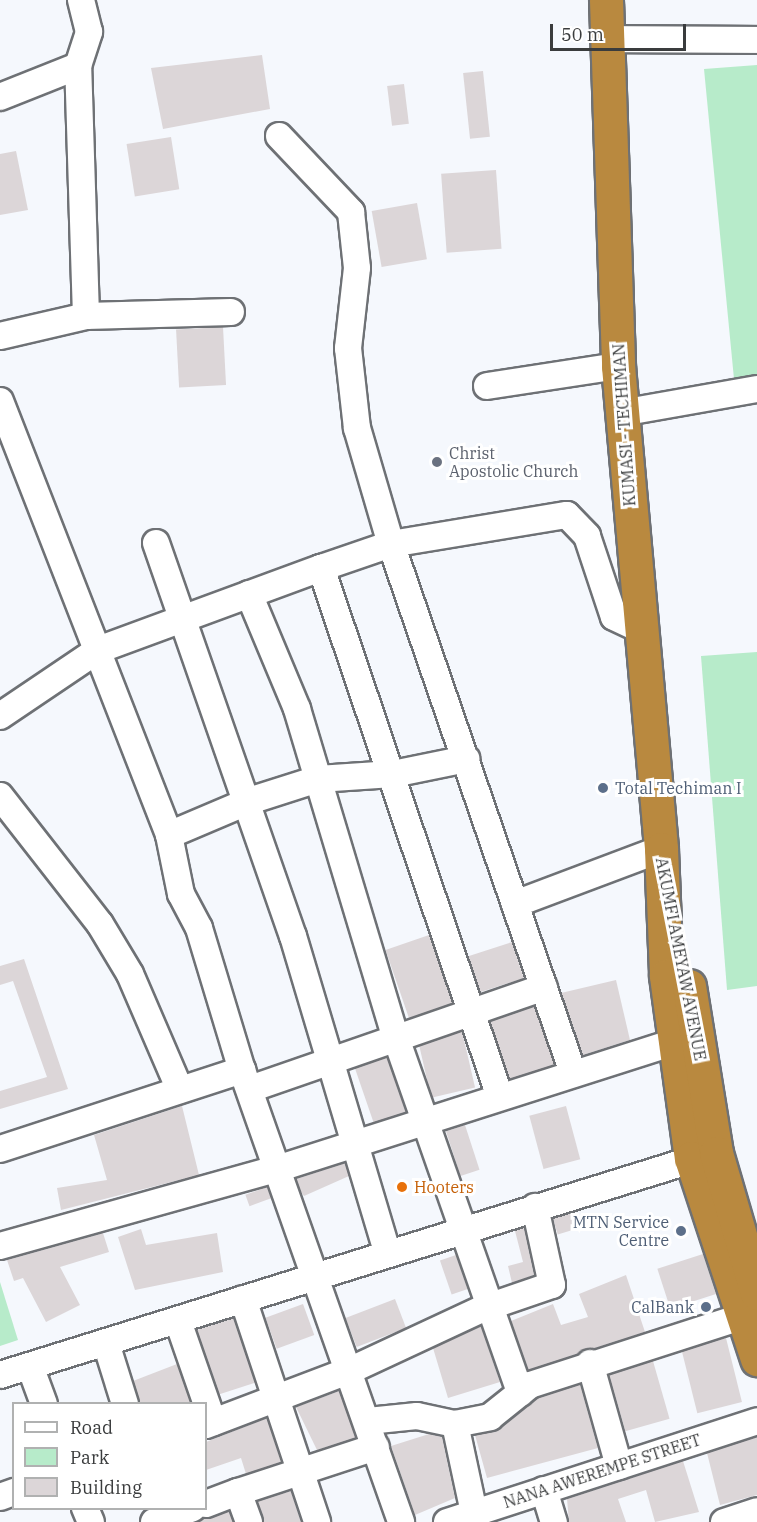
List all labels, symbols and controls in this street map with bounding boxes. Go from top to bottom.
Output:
scale bar [553,12,690,50]
text: 50 m [561,23,604,46]
street label: KUMASI - TECHIMAN [609,343,639,507]
place label: Christ Apostolic Church [449,443,579,481]
marker: Christ Apostolic Church [430,455,444,469]
place label: Total Techiman I [615,778,742,798]
marker: Total Techiman I [596,781,610,795]
street label: AKUMFI AMEYAW AVENUE [652,856,710,1062]
place label: Hooters [414,1177,474,1197]
marker: Hooters [395,1180,409,1194]
place label: MTN Service Centre [573,1212,669,1250]
marker: MTN Service Centre [674,1224,688,1238]
place label: CalBank [631,1297,694,1317]
marker: CalBank [699,1300,713,1314]
legend [12,1402,207,1510]
text: Road [70,1416,113,1439]
street label: NANA AWEREMPE STREET [501,1430,703,1512]
text: Park [70,1446,109,1469]
text: Building [70,1476,142,1499]

